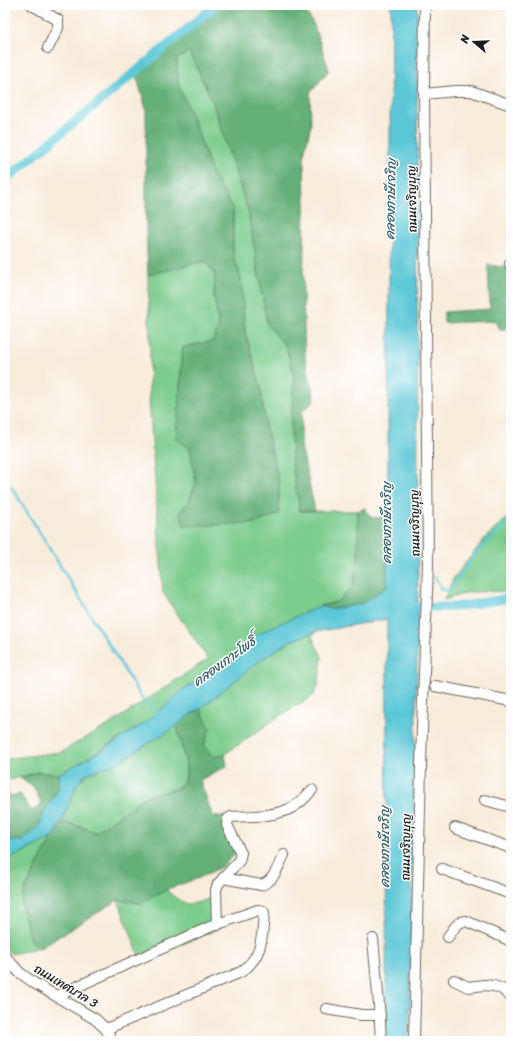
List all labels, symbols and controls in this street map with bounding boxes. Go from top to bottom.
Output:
north arrow [454,22,494,62]
text: N [454,32,475,47]
water label: คลองภาษีเจริญ [378,156,403,240]
street label: ถนนเจริญบุญ [400,165,424,233]
water label: คลองภาษีเจริญ [375,480,398,564]
street label: ถนนเจริญบุญ [403,489,427,557]
water label: คลองเกาะโพธิ์ [188,626,267,692]
water label: คลองภาษีเจริญ [373,804,396,888]
street label: ถนนเจริญบุญ [394,813,418,881]
street label: ถนนเทศบาล 3 [30,958,103,1014]

